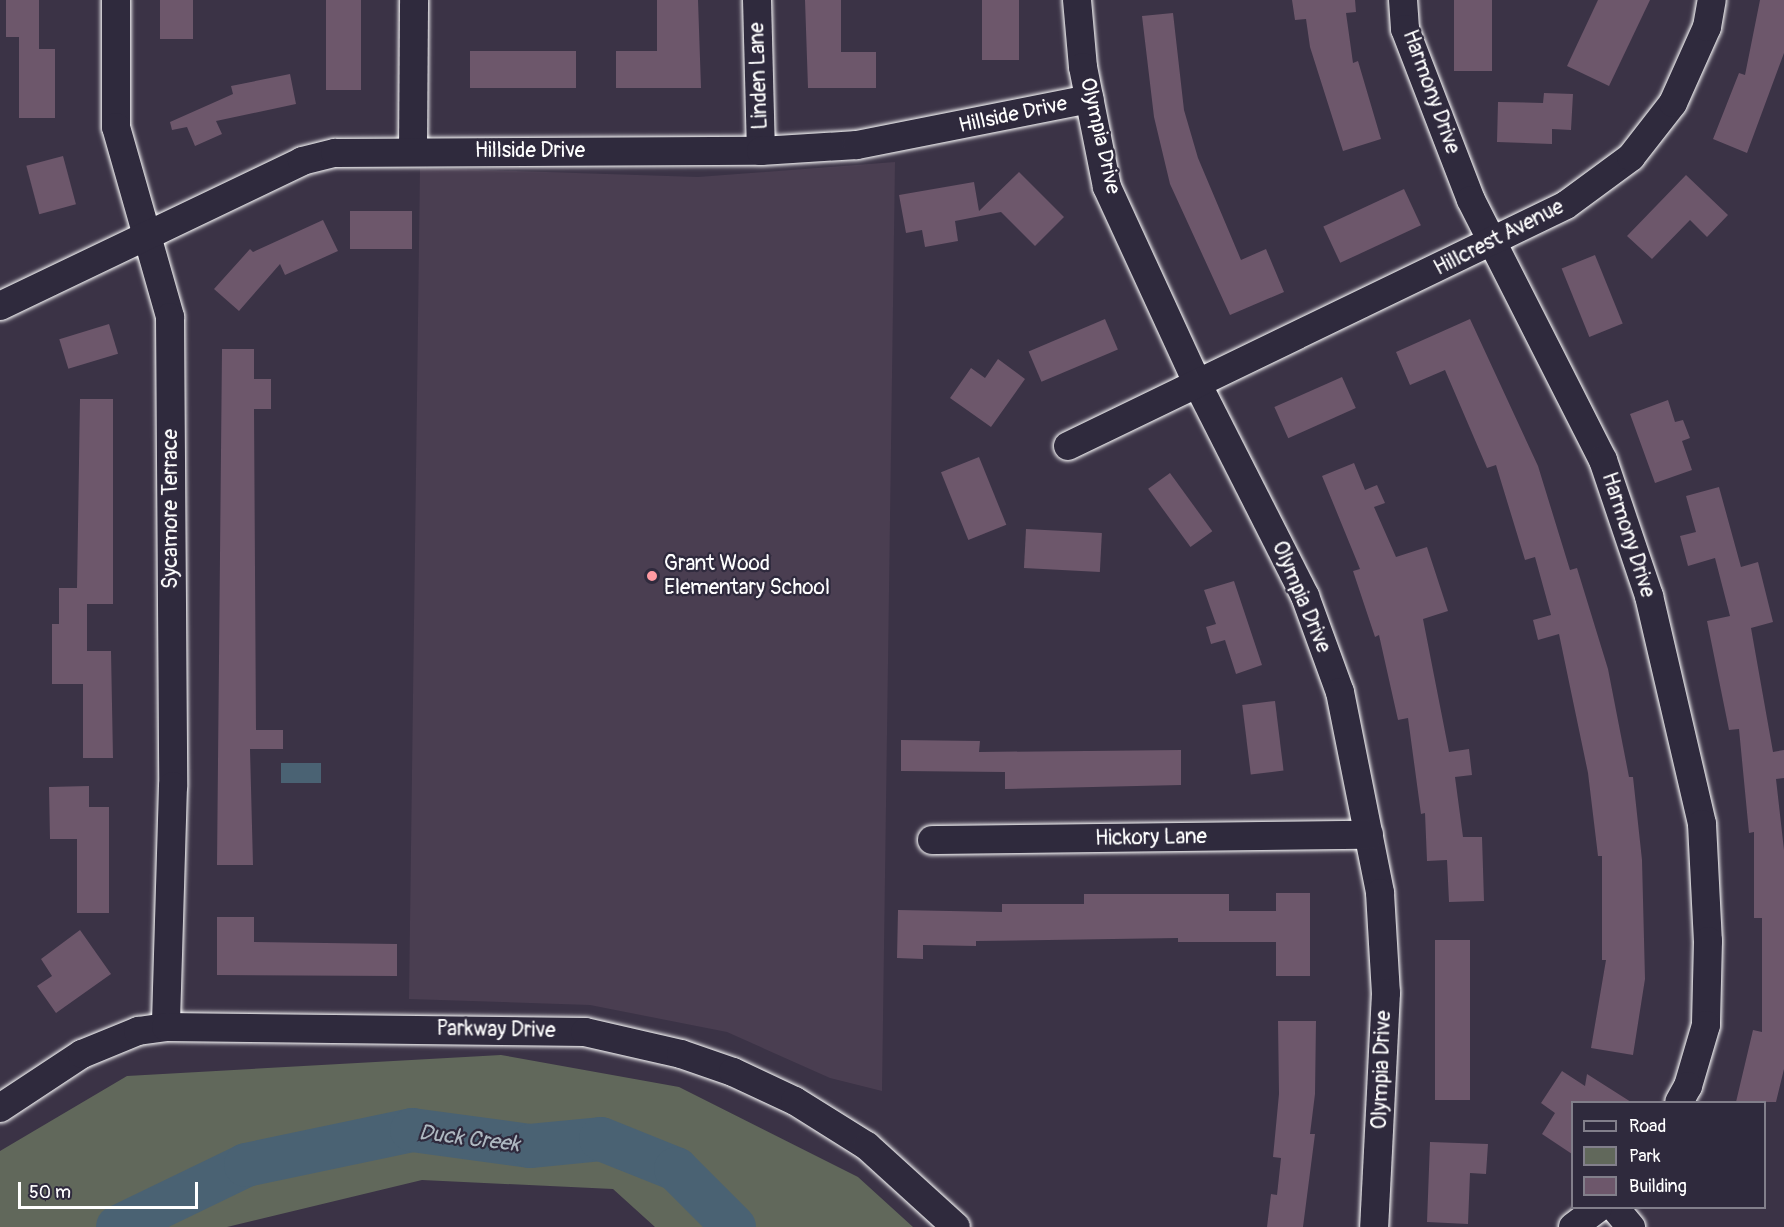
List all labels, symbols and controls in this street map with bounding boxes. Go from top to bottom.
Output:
street label: Linden Lane [745,22,773,130]
street label: Harmony Drive [1397,27,1465,157]
street label: Olympia Drive [1074,75,1126,197]
street label: Hillside Drive [956,91,1070,139]
street label: Hillside Drive [475,138,585,164]
street label: Hillcrest Avenue [1430,195,1568,281]
street label: Sycamore Terrace [158,429,184,589]
street label: Harmony Drive [1596,469,1660,601]
street label: Olympia Drive [1266,537,1336,657]
place label: Grant Wood Elementary School [664,551,830,601]
marker: Grant Wood Elementary School [645,569,659,583]
street label: Hickory Lane [1095,824,1207,852]
street label: Olympia Drive [1367,1010,1397,1130]
street label: Parkway Drive [436,1016,556,1044]
legend [1571,1101,1766,1209]
text: Road [1629,1115,1666,1138]
water label: Duck Creek [417,1120,521,1158]
text: Park [1629,1145,1661,1168]
scale bar [21,1170,201,1208]
text: Building [1629,1175,1687,1198]
text: 50 m [29,1181,71,1204]

